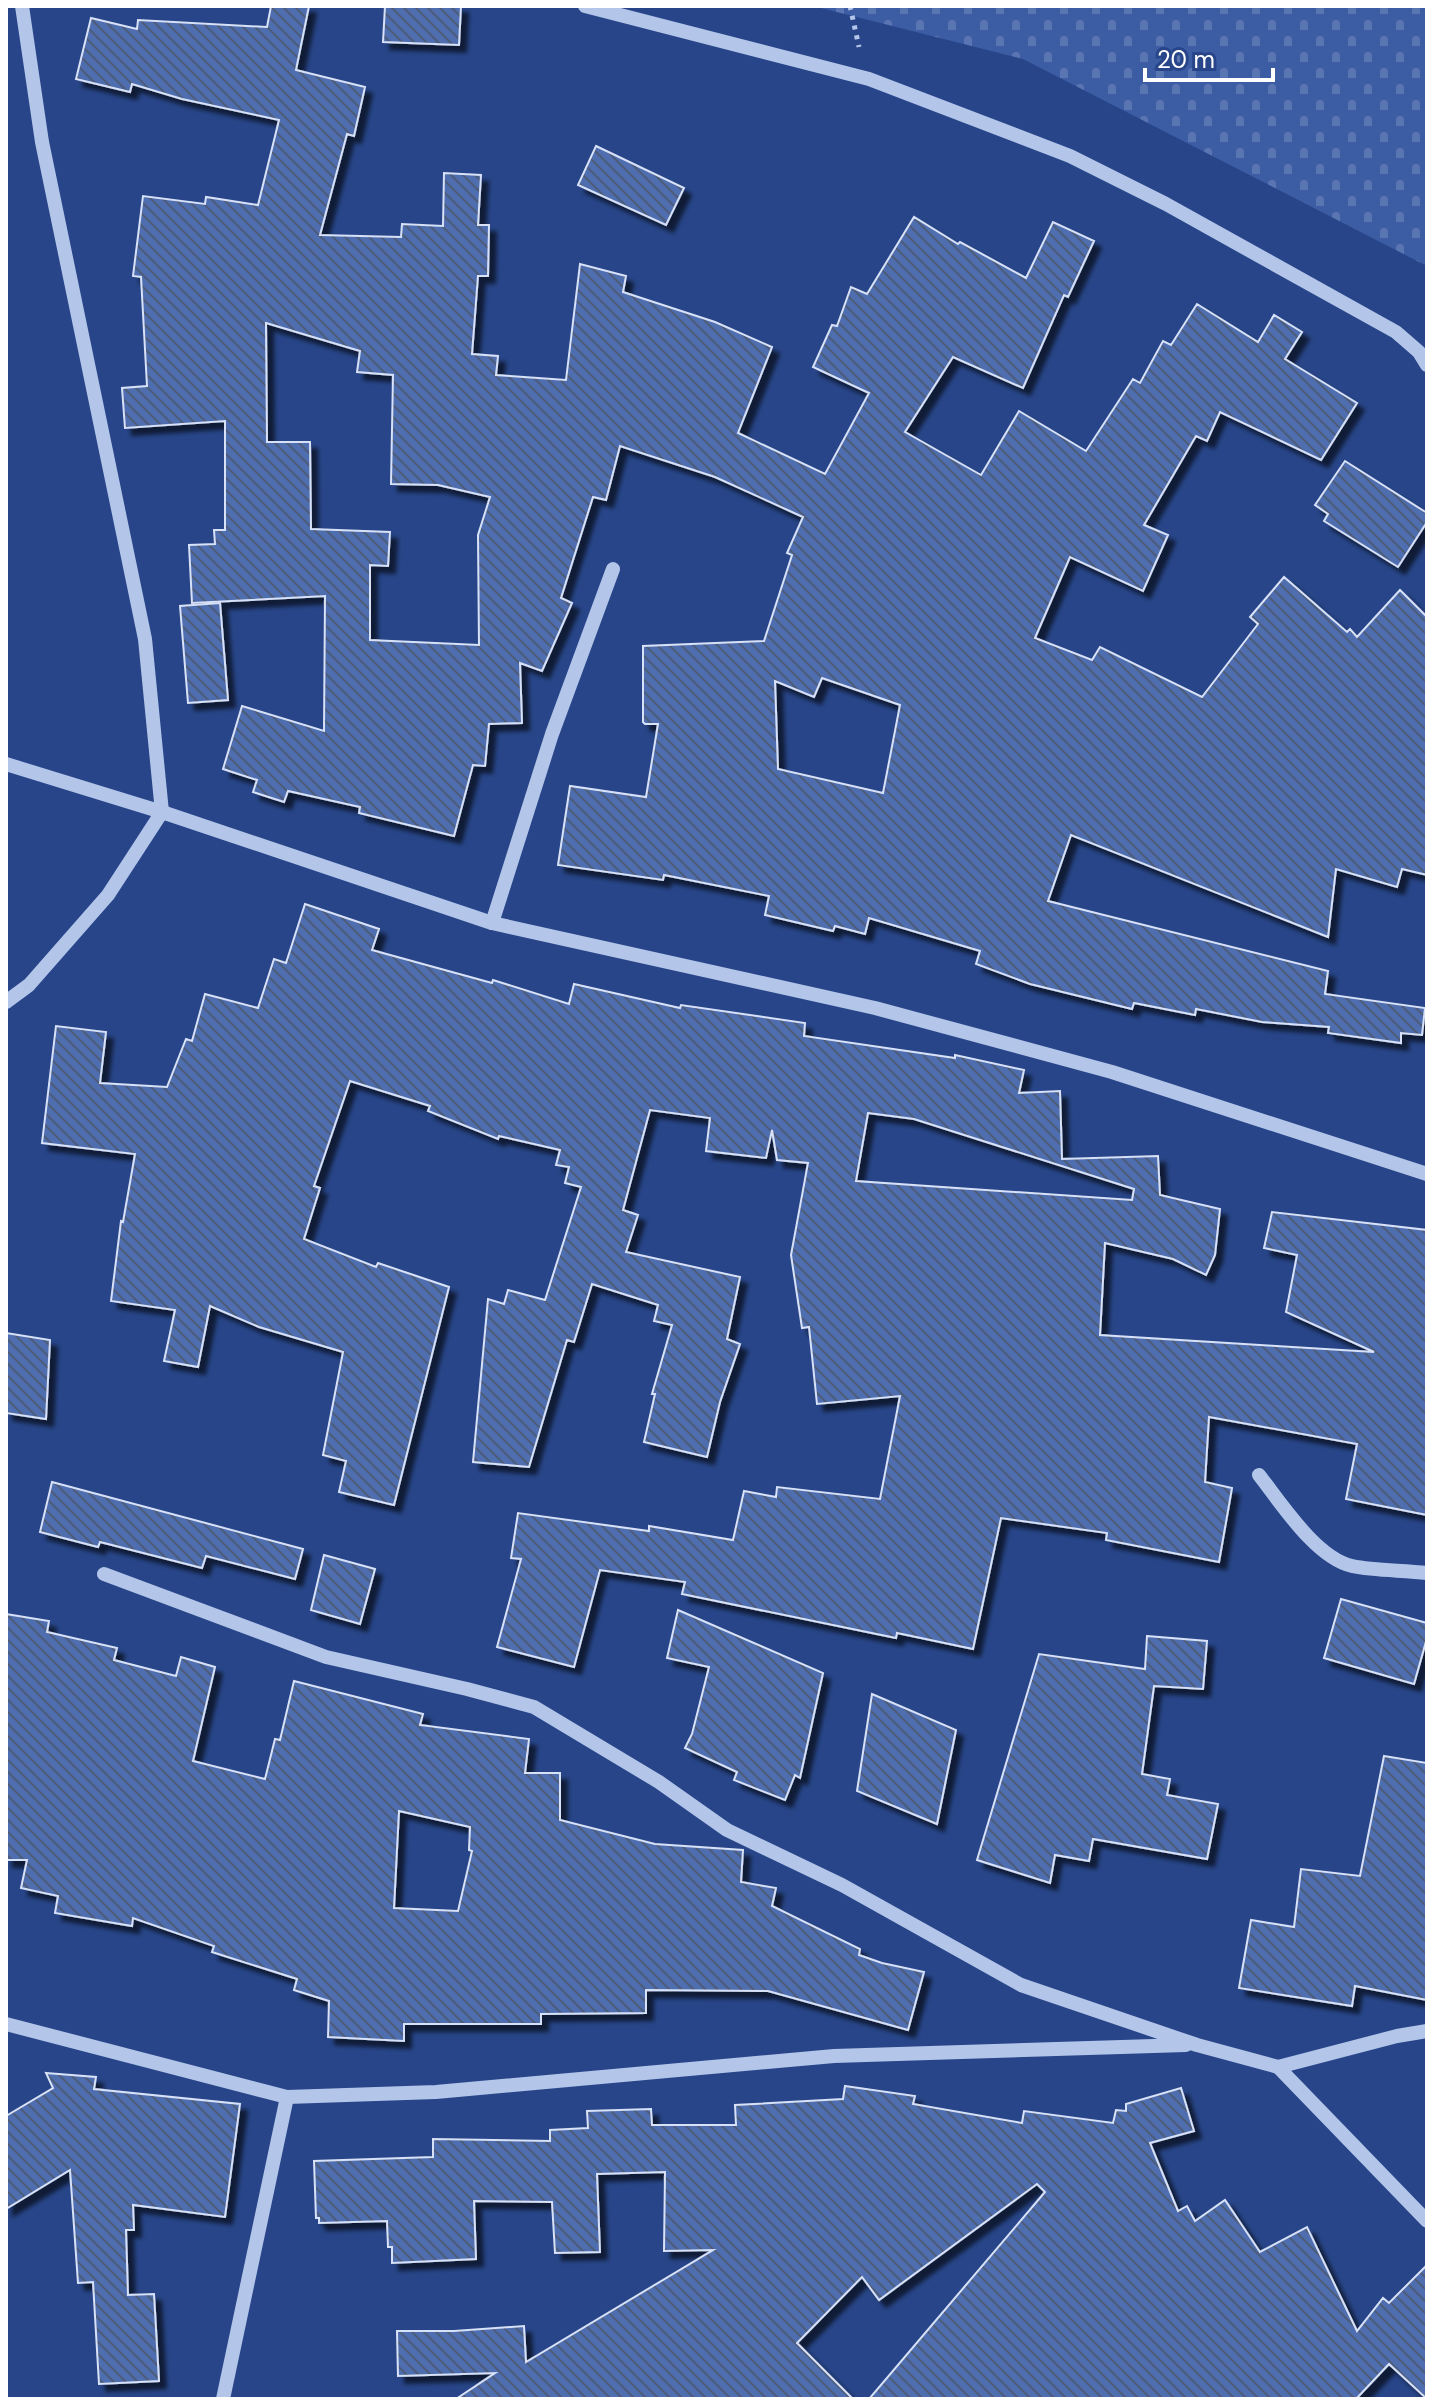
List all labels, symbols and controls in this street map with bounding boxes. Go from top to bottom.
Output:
scale bar [1145,32,1273,82]
text: 20 m [1157,44,1215,75]

